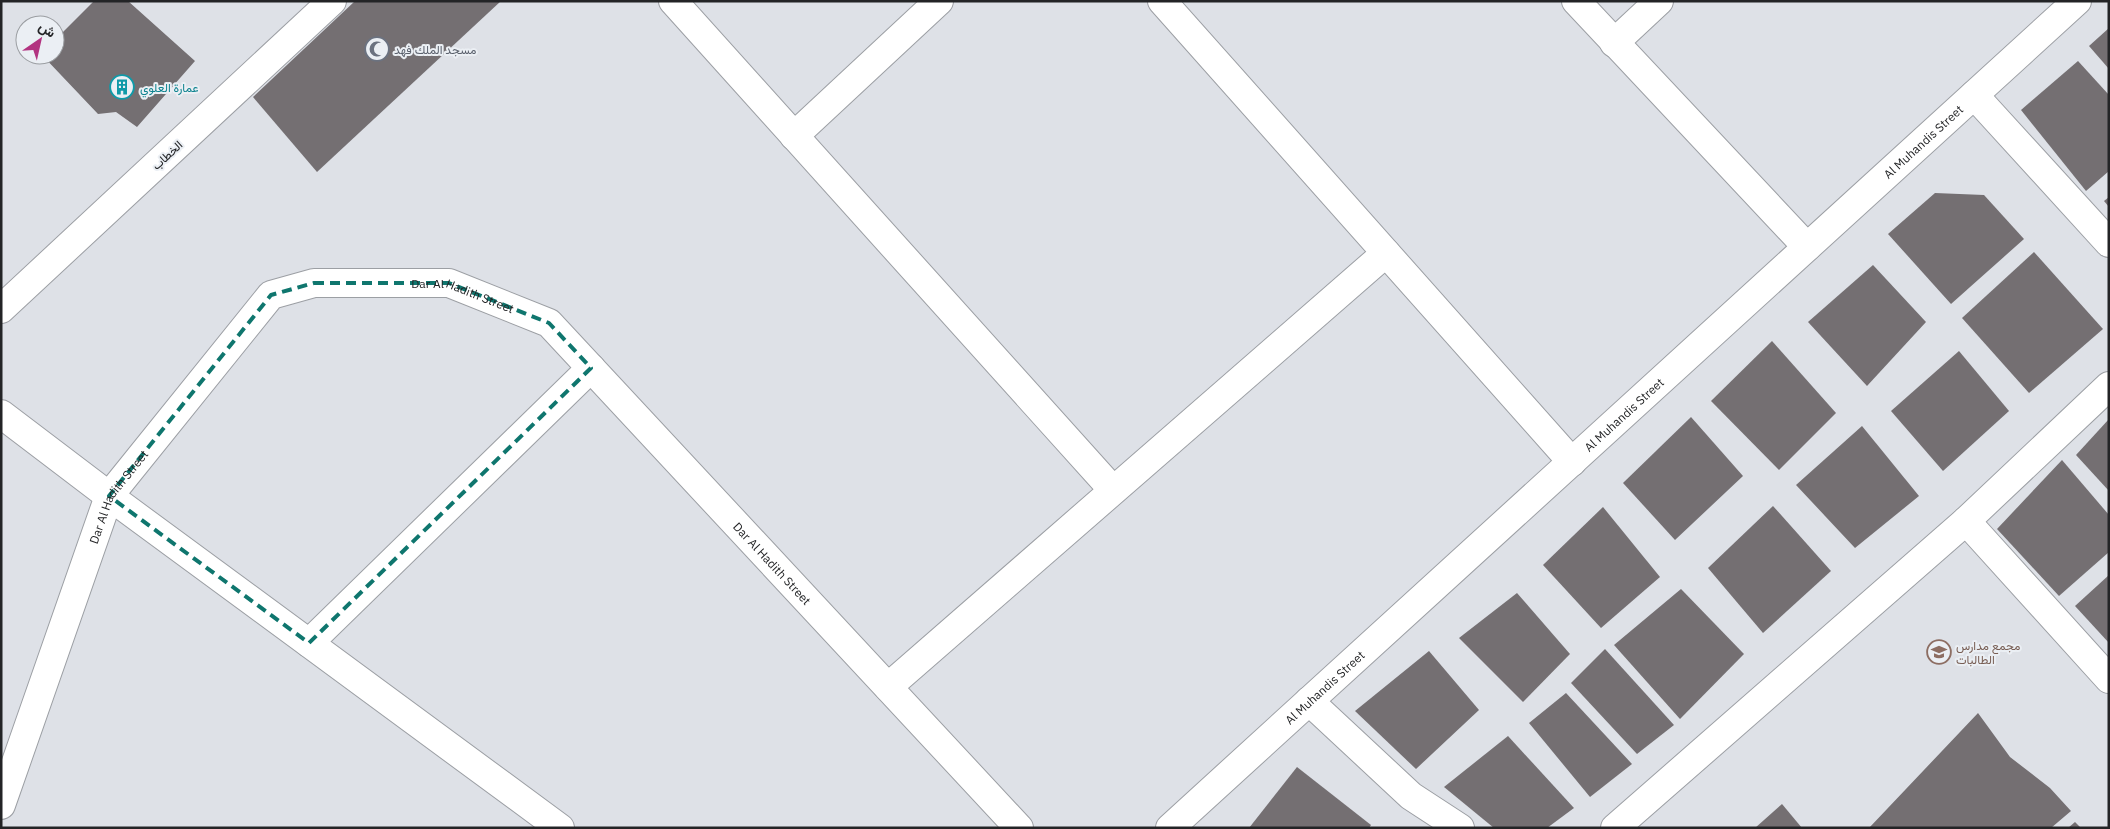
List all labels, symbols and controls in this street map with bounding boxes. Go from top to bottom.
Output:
north arrow [15,15,65,65]
text: ش [35,17,59,41]
mosque icon: مسجد الملك فهد [364,36,390,62]
place label: مسجد الملك فهد [394,42,476,58]
building icon: عمارة العلوي [109,74,135,100]
place label: عمارة العلوي [140,80,199,98]
street label: Al Muhandis Street [1880,101,1966,181]
street label: الخطاب [149,137,185,173]
street label: Dar Al Hadith Street [411,275,516,316]
street label: Al Muhandis Street [1581,374,1666,454]
street label: Dar Al Hadith Street [85,447,151,546]
street label: Dar Al Hadith Street [731,519,815,608]
place label: مجمع مدارس الطالبات [1956,638,2020,667]
school or university icon: مجمع مدارس الطالبات [1926,639,1952,665]
street label: Al Muhandis Street [1282,647,1367,727]

